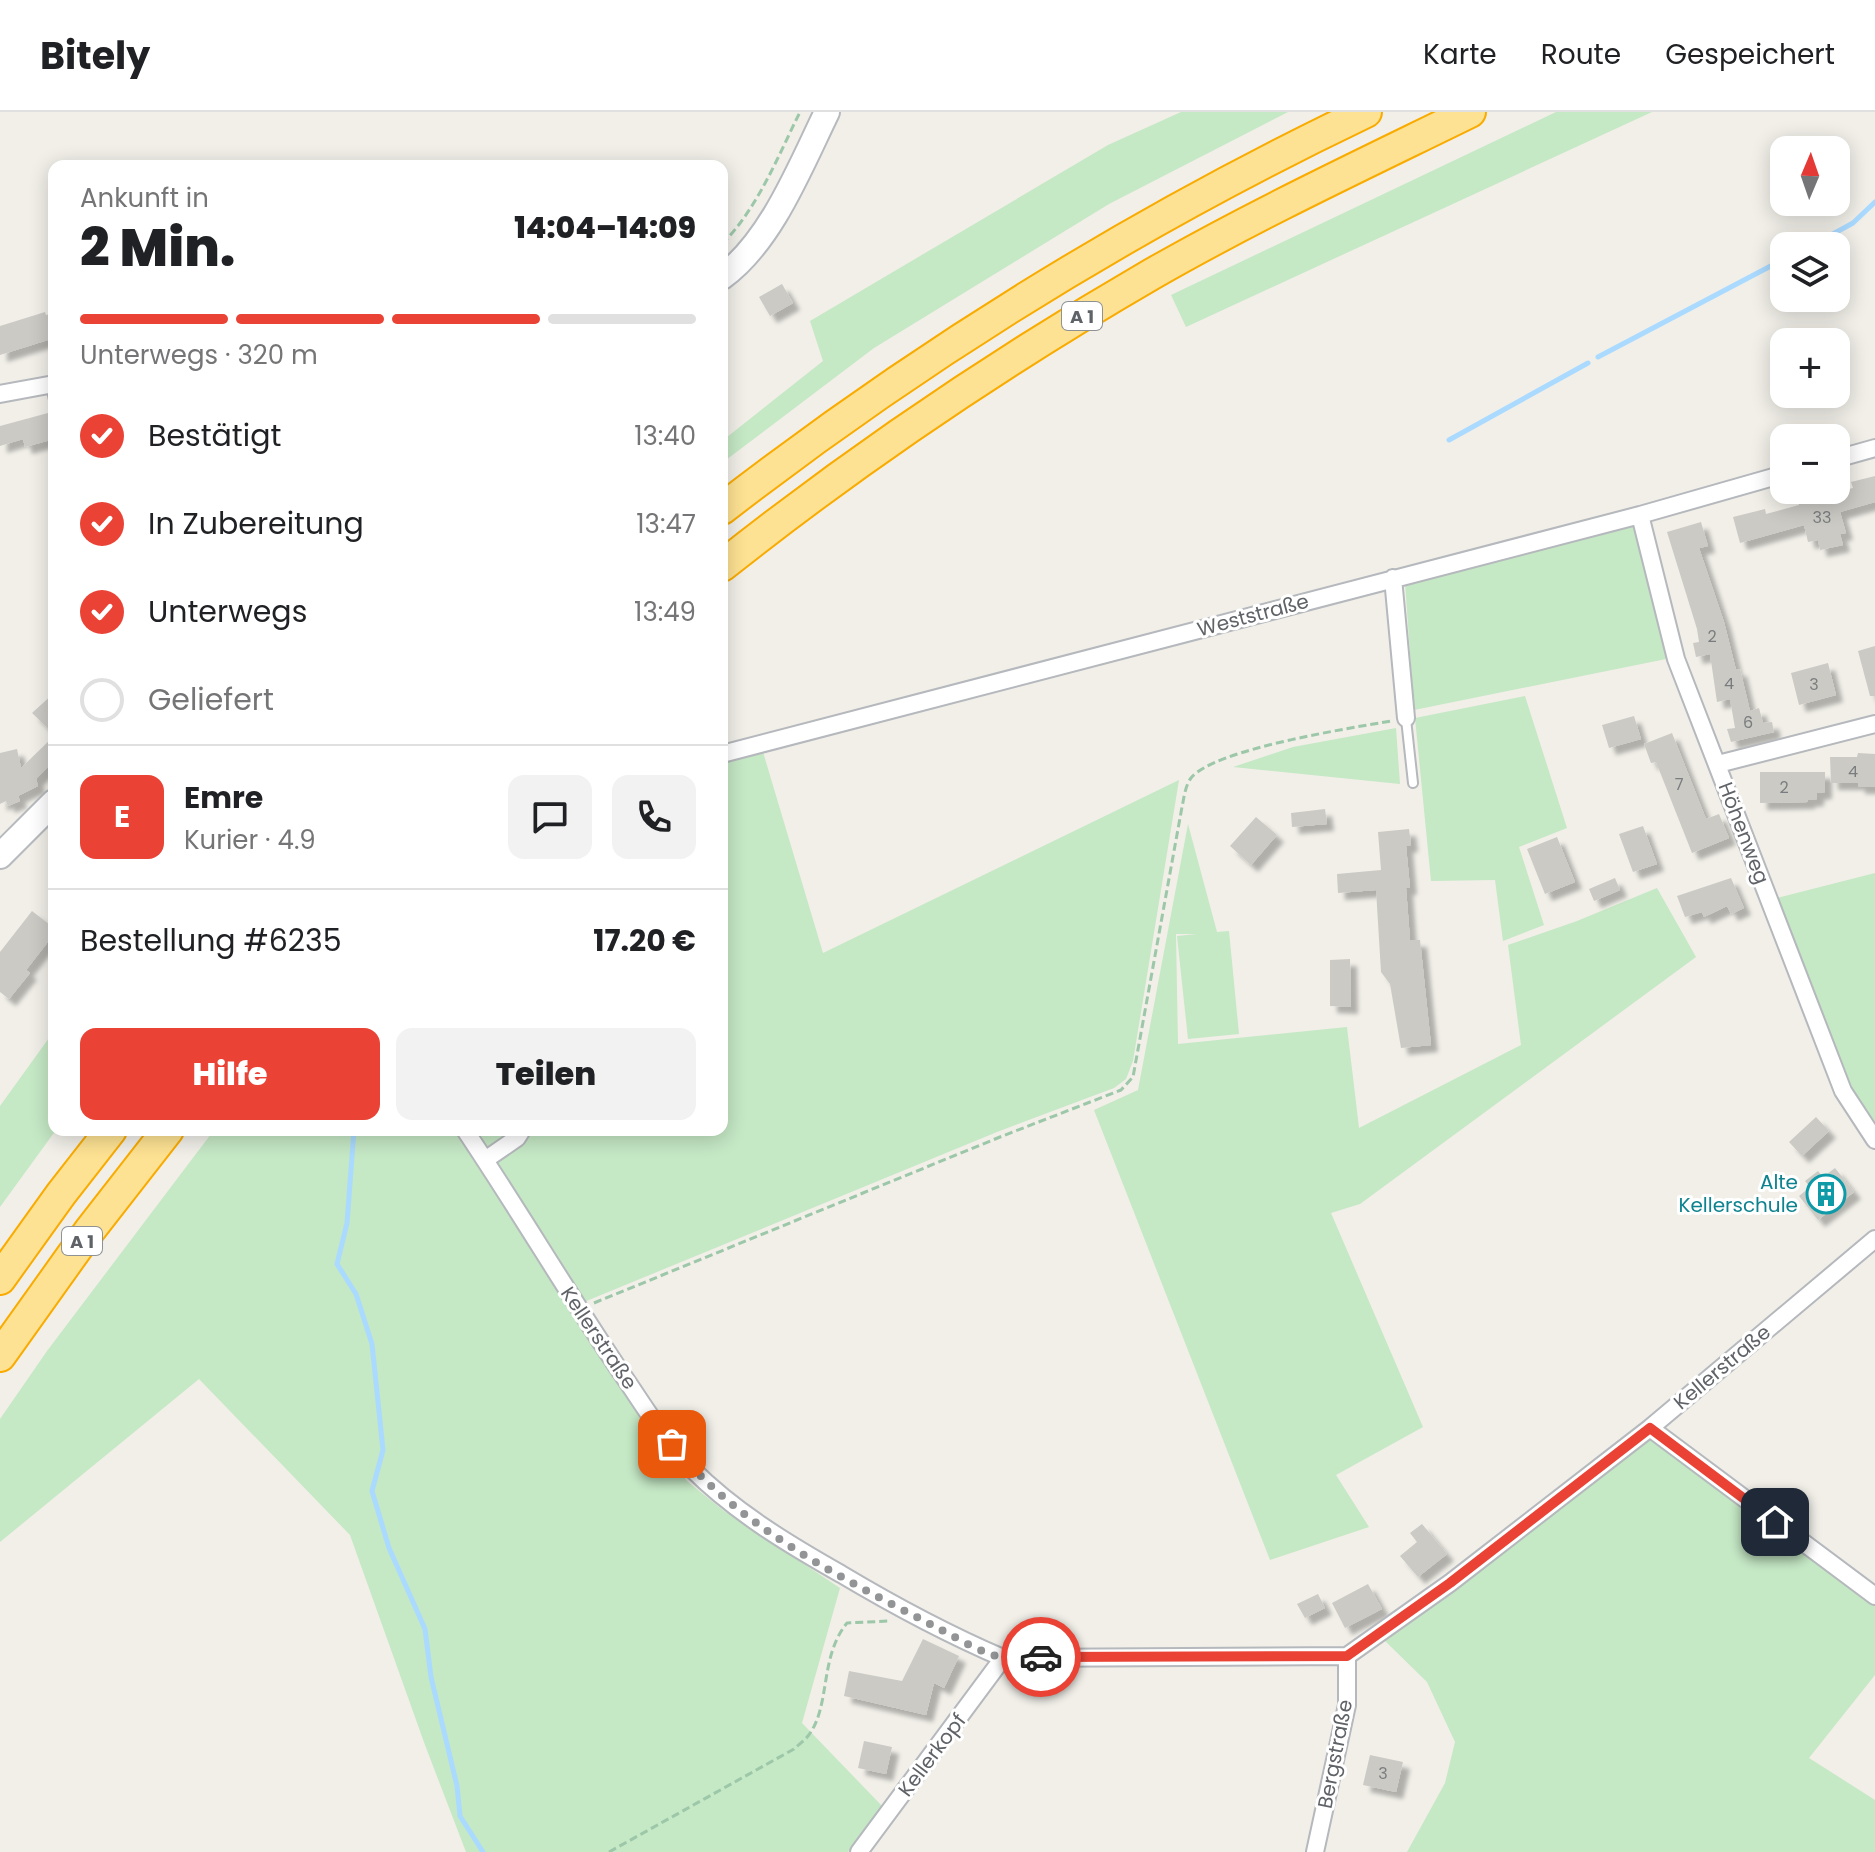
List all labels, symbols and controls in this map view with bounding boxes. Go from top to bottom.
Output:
text: Bitely [40,29,150,82]
text: Karte [1423,35,1497,74]
text: Route [1541,35,1621,74]
text: Gespeichert [1665,35,1835,74]
north arrow [1770,136,1850,216]
map controls [1770,136,1850,504]
text: Ankunft in [80,180,209,216]
text: 14:04–14:09 [514,206,696,249]
text: 2 Min. [80,211,235,284]
button: layers [1770,232,1850,312]
road number: A 1 [1062,302,1102,330]
button: + [1770,328,1850,408]
text: Unterwegs · 320 m [80,337,318,373]
icon: check [80,414,124,458]
text: Bestätigt [148,414,281,457]
text: 13:40 [634,418,696,454]
button: − [1770,424,1850,504]
icon: check [80,502,124,546]
text: In Zubereitung [148,502,364,545]
text: 13:47 [636,506,696,542]
house number: 33 [1813,506,1831,529]
street label: Weststraße [1194,587,1312,643]
icon: check [80,590,124,634]
text: Unterwegs [148,590,307,633]
text: 13:49 [634,594,696,630]
house number: 2 [1707,625,1717,648]
house number: 4 [1724,672,1734,695]
house number: 3 [1809,673,1819,696]
text: Geliefert [148,678,274,721]
house number: 6 [1743,711,1753,734]
house number: 4 [1848,760,1858,783]
house number: 7 [1675,773,1684,796]
button: chat [508,775,592,859]
button: phone [612,775,696,859]
text: Emre [184,776,263,819]
house number: 2 [1779,776,1789,799]
street label: Höhenweg [1712,778,1776,888]
text: E [114,795,130,838]
text: Kurier · 4.9 [184,822,316,858]
text: Bestellung #6235 [80,919,342,962]
text: 17.20 € [593,919,696,962]
button: Hilfe [80,1028,380,1120]
button: Teilen [396,1028,696,1120]
place label: Alte Kellerschule [1678,1168,1798,1219]
building icon: Alte Kellerschule [1805,1173,1847,1215]
road number: A 1 [62,1227,102,1255]
street label: Kellerstraße [554,1281,644,1395]
street label: Kellerstraße [1667,1318,1777,1416]
pin [638,1410,706,1478]
icon: bag [650,1422,694,1466]
pin [1741,1488,1809,1556]
icon: home [1753,1500,1797,1544]
courier [1001,1617,1081,1697]
icon: car [1019,1635,1063,1679]
street label: Bergstraße [1311,1697,1359,1811]
street label: Kellerkopf [892,1708,972,1802]
house number: 3 [1378,1762,1388,1785]

